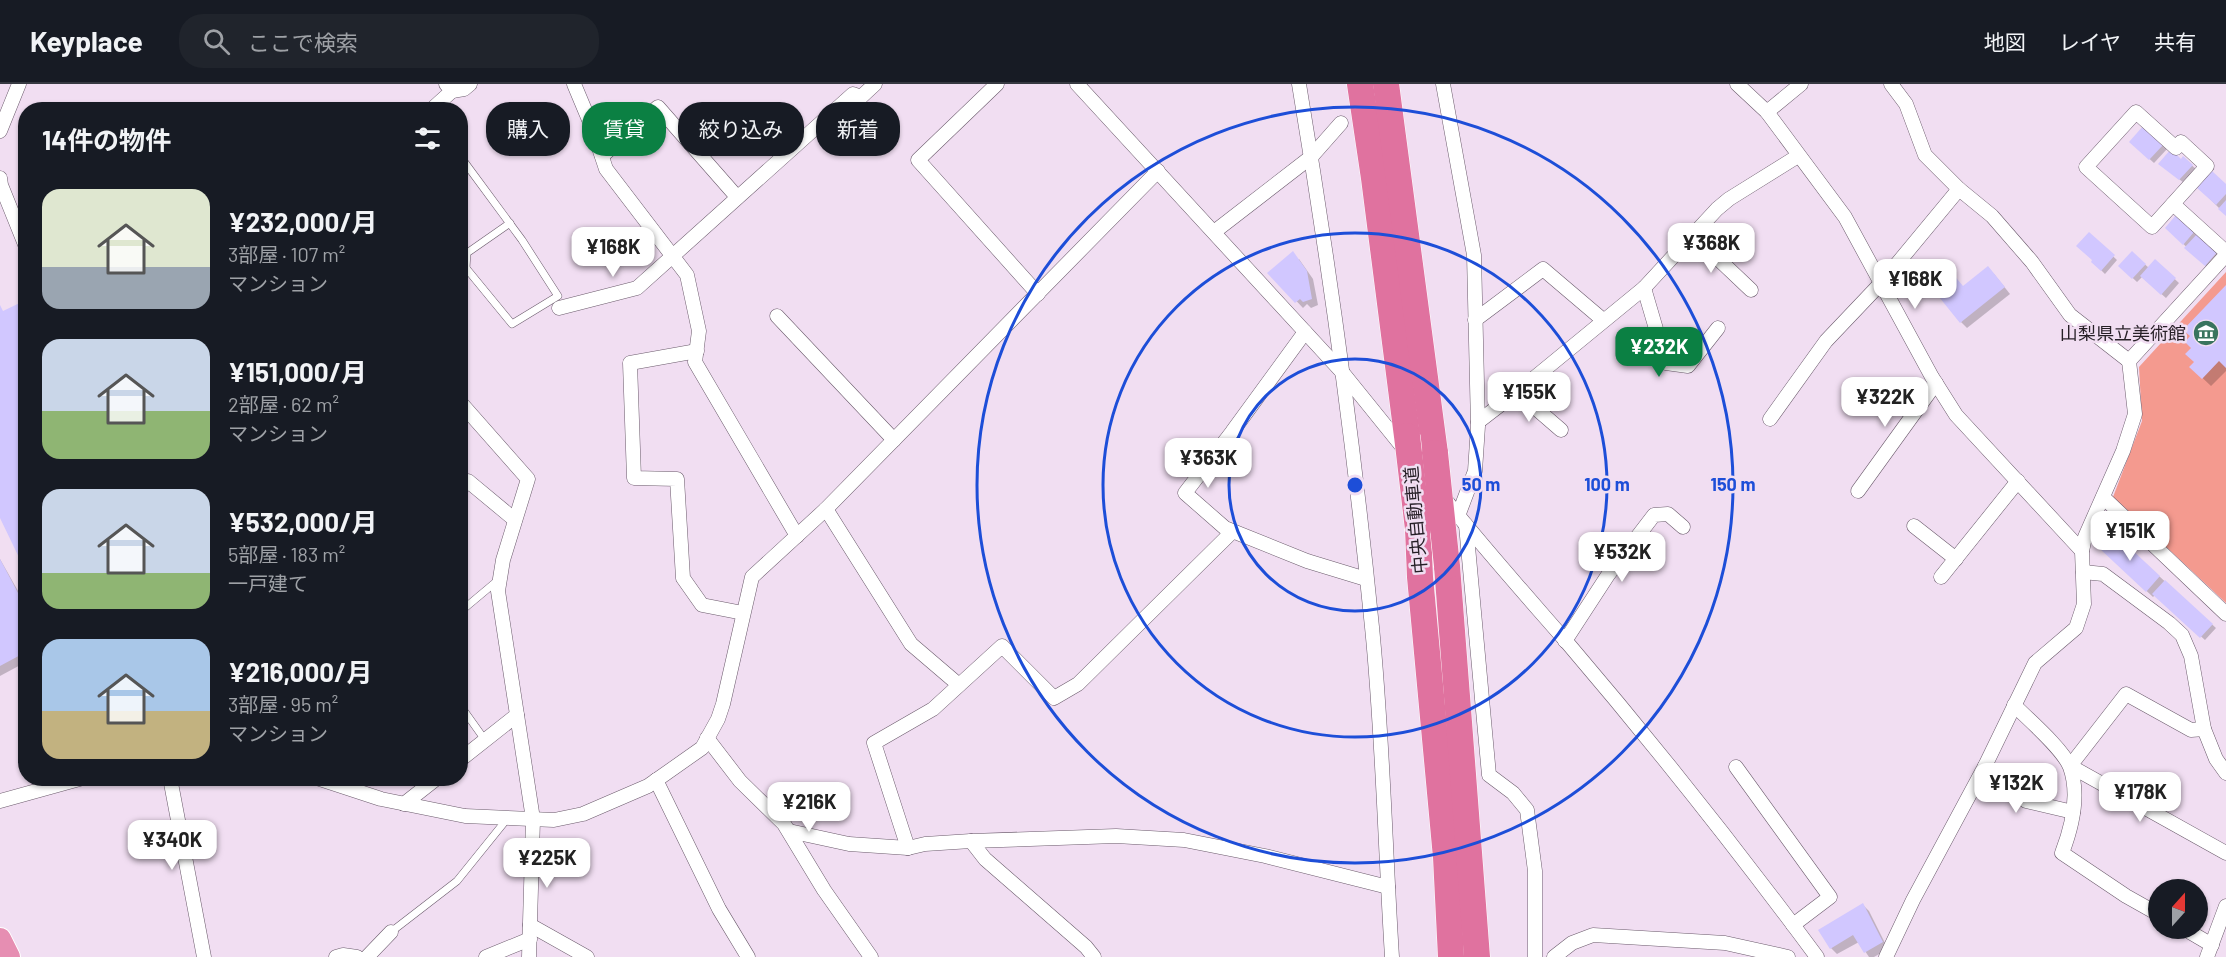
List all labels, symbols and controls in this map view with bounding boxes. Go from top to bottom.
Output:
search box [179,14,599,68]
text: Keyplace [30,24,143,58]
icon: search [200,25,233,58]
text: ここで検索 [248,29,358,55]
text: 地図 [1984,29,2026,54]
text: レイヤ [2059,29,2121,54]
text: 共有 [2154,29,2196,54]
chip: 購入 [486,102,570,156]
chip: 賃貸 [582,102,666,156]
chip: 絞り込み [678,102,804,156]
chip: 新着 [816,102,900,156]
icon: filters [411,122,444,155]
text: 14件の物件 [42,124,171,155]
text: ¥232,000/月 [228,206,378,237]
icon: home [90,213,162,285]
pin: ¥368K [1669,223,1753,274]
pin: ¥168K [571,227,655,278]
text: ¥368K [1682,230,1740,254]
text: ¥168K [586,234,640,258]
text: 3部屋 · 107 m² [228,242,345,266]
pin: ¥168K [1873,259,1957,310]
text: ¥168K [1888,266,1942,290]
text: マンション [228,271,328,295]
museum icon: 山梨県立美術館 [2191,318,2221,348]
place label: 山梨県立美術館 [2060,322,2186,344]
pin: ¥232K [1617,327,1701,378]
text: ¥232K [1629,334,1689,358]
text: ¥151,000/月 [228,356,367,387]
icon: home [90,363,162,435]
pin: ¥155K [1487,372,1571,423]
pin: ¥322K [1843,377,1927,428]
text: ¥155K [1502,379,1556,403]
text: ¥322K [1855,384,1915,408]
text: 2部屋 · 62 m² [228,392,339,416]
text: マンション [228,421,328,445]
pin: ¥363K [1166,438,1250,489]
text: ¥363K [1179,445,1237,469]
street label: 中央自動車道 [1399,465,1431,575]
text: 50 m [1462,473,1500,495]
text: 100 m [1584,473,1630,495]
text: 150 m [1711,473,1755,495]
centre of rings [1345,475,1365,495]
text: ¥532,000/月 [228,506,377,537]
pin: ¥151K [2088,511,2172,562]
icon: home [90,513,162,585]
text: ¥151K [2105,518,2155,542]
pin: ¥532K [1580,532,1664,583]
text: ¥532K [1592,539,1652,563]
text: 5部屋 · 183 m² [228,542,345,566]
text: 一戸建て [228,571,308,595]
text: ¥216,000/月 [228,656,372,687]
icon: home [90,663,162,735]
text: 3部屋 · 95 m² [228,692,338,716]
text: マンション [228,721,328,745]
pin: ¥132K [1974,763,2058,814]
text: ¥132K [1988,770,2044,794]
pin: ¥178K [2098,772,2182,823]
text: ¥178K [2113,779,2167,803]
pin: ¥216K [767,782,851,833]
text: ¥216K [781,789,837,813]
pin: ¥340K [130,820,214,871]
text: ¥340K [142,827,202,851]
pin: ¥225K [505,838,589,889]
text: ¥225K [517,845,577,869]
north arrow [2148,879,2208,939]
map controls [2148,879,2208,939]

